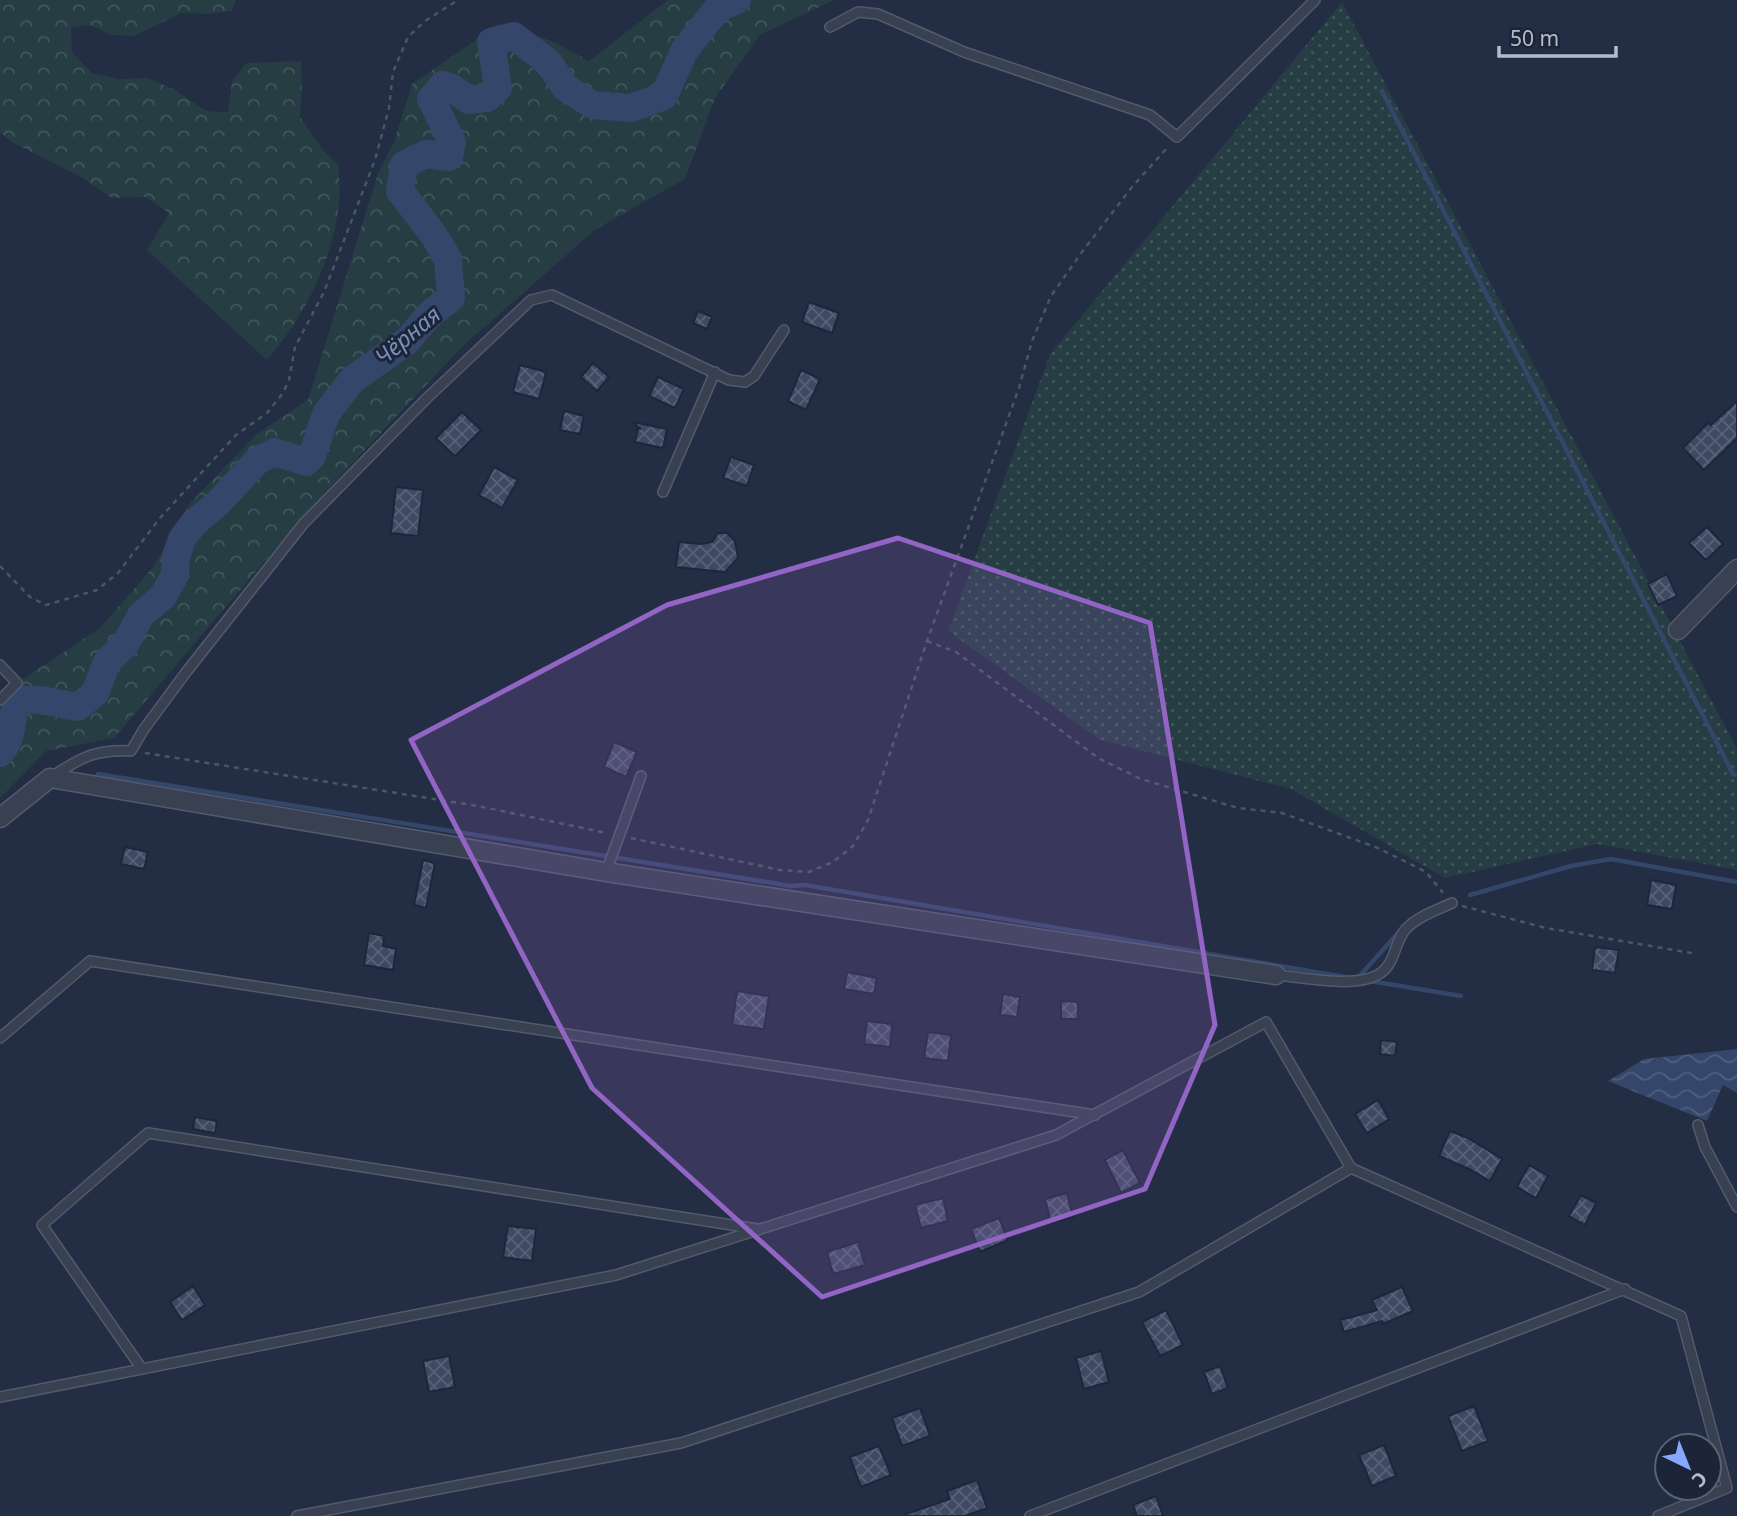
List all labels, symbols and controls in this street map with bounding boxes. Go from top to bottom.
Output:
scale bar [1499,14,1616,58]
text: 50 m [1510,24,1559,52]
water label: Чёрная [367,298,447,372]
north arrow [1653,1432,1723,1502]
text: С [1686,1466,1713,1493]

